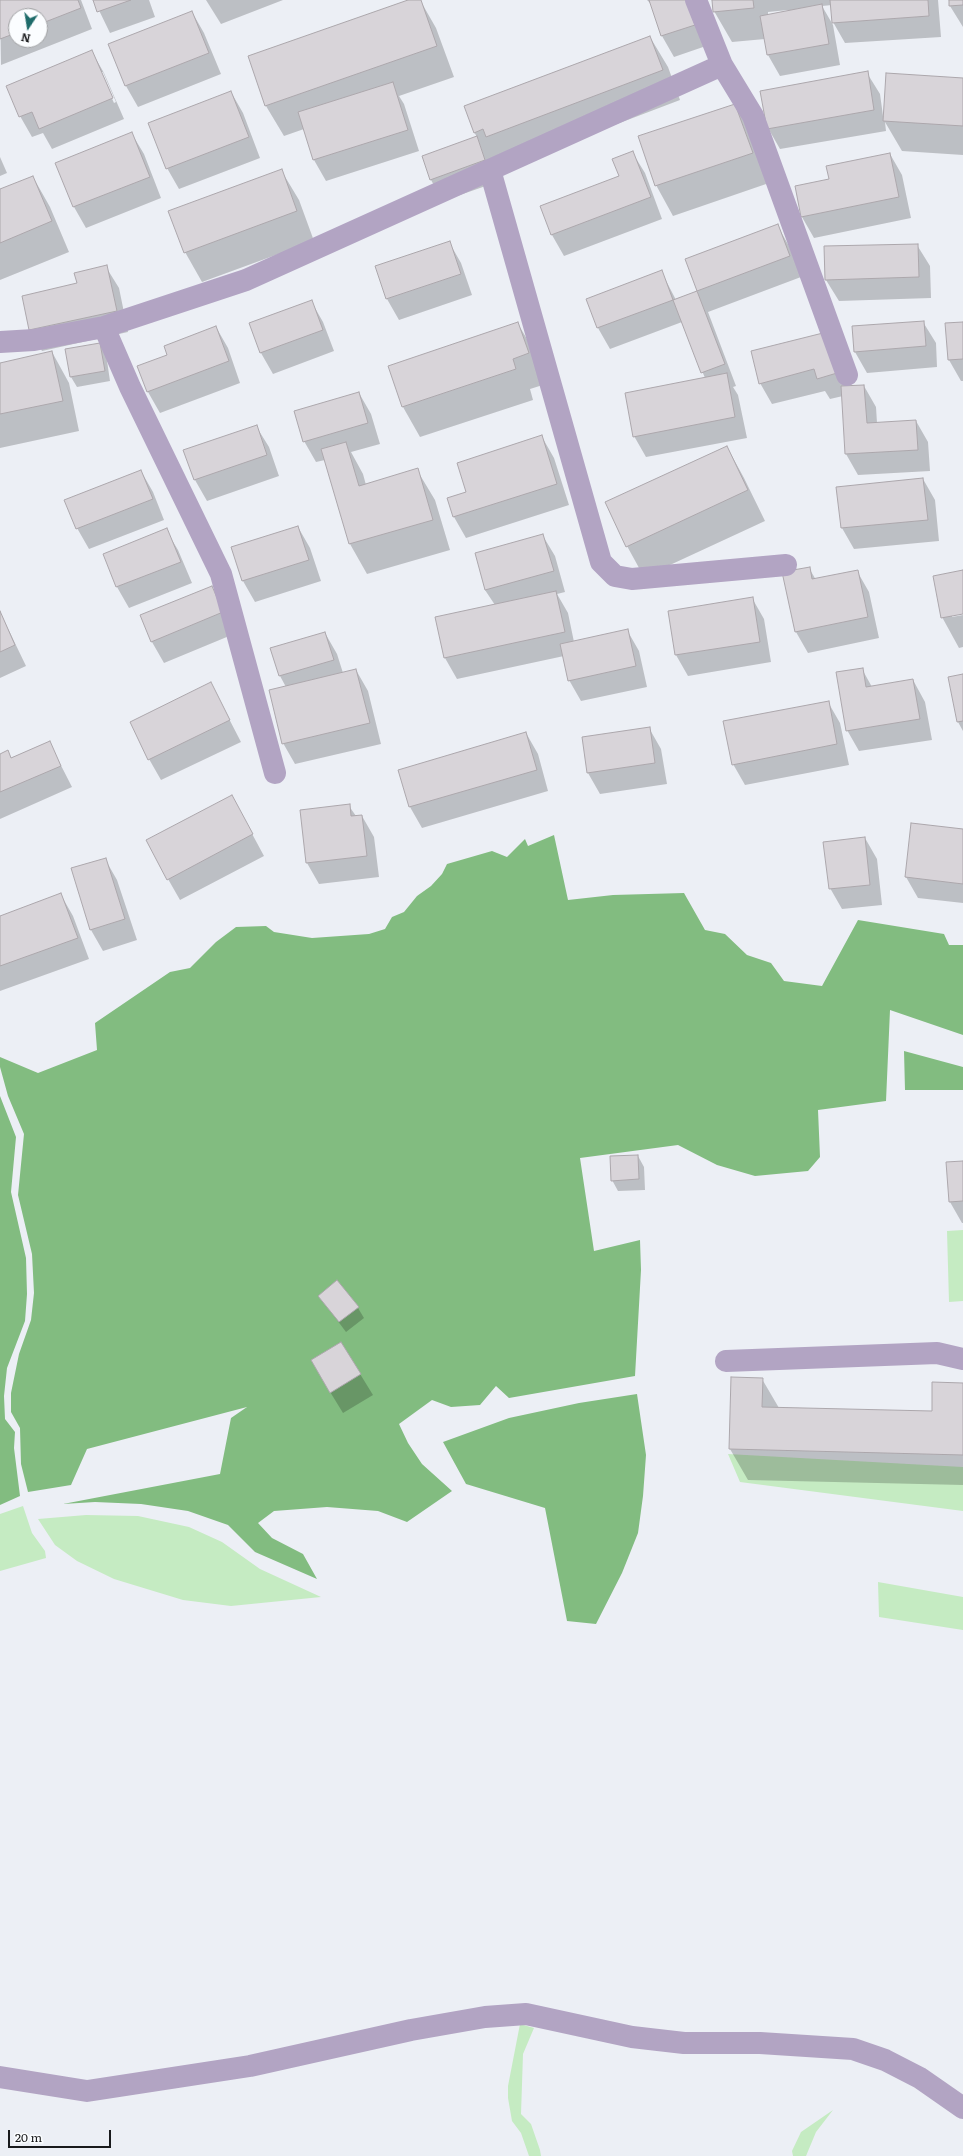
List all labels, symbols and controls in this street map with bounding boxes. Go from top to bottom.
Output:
north arrow [8,8,48,48]
text: N [20,30,32,48]
scale bar [10,2122,113,2148]
text: 20 m [15,2128,42,2146]

